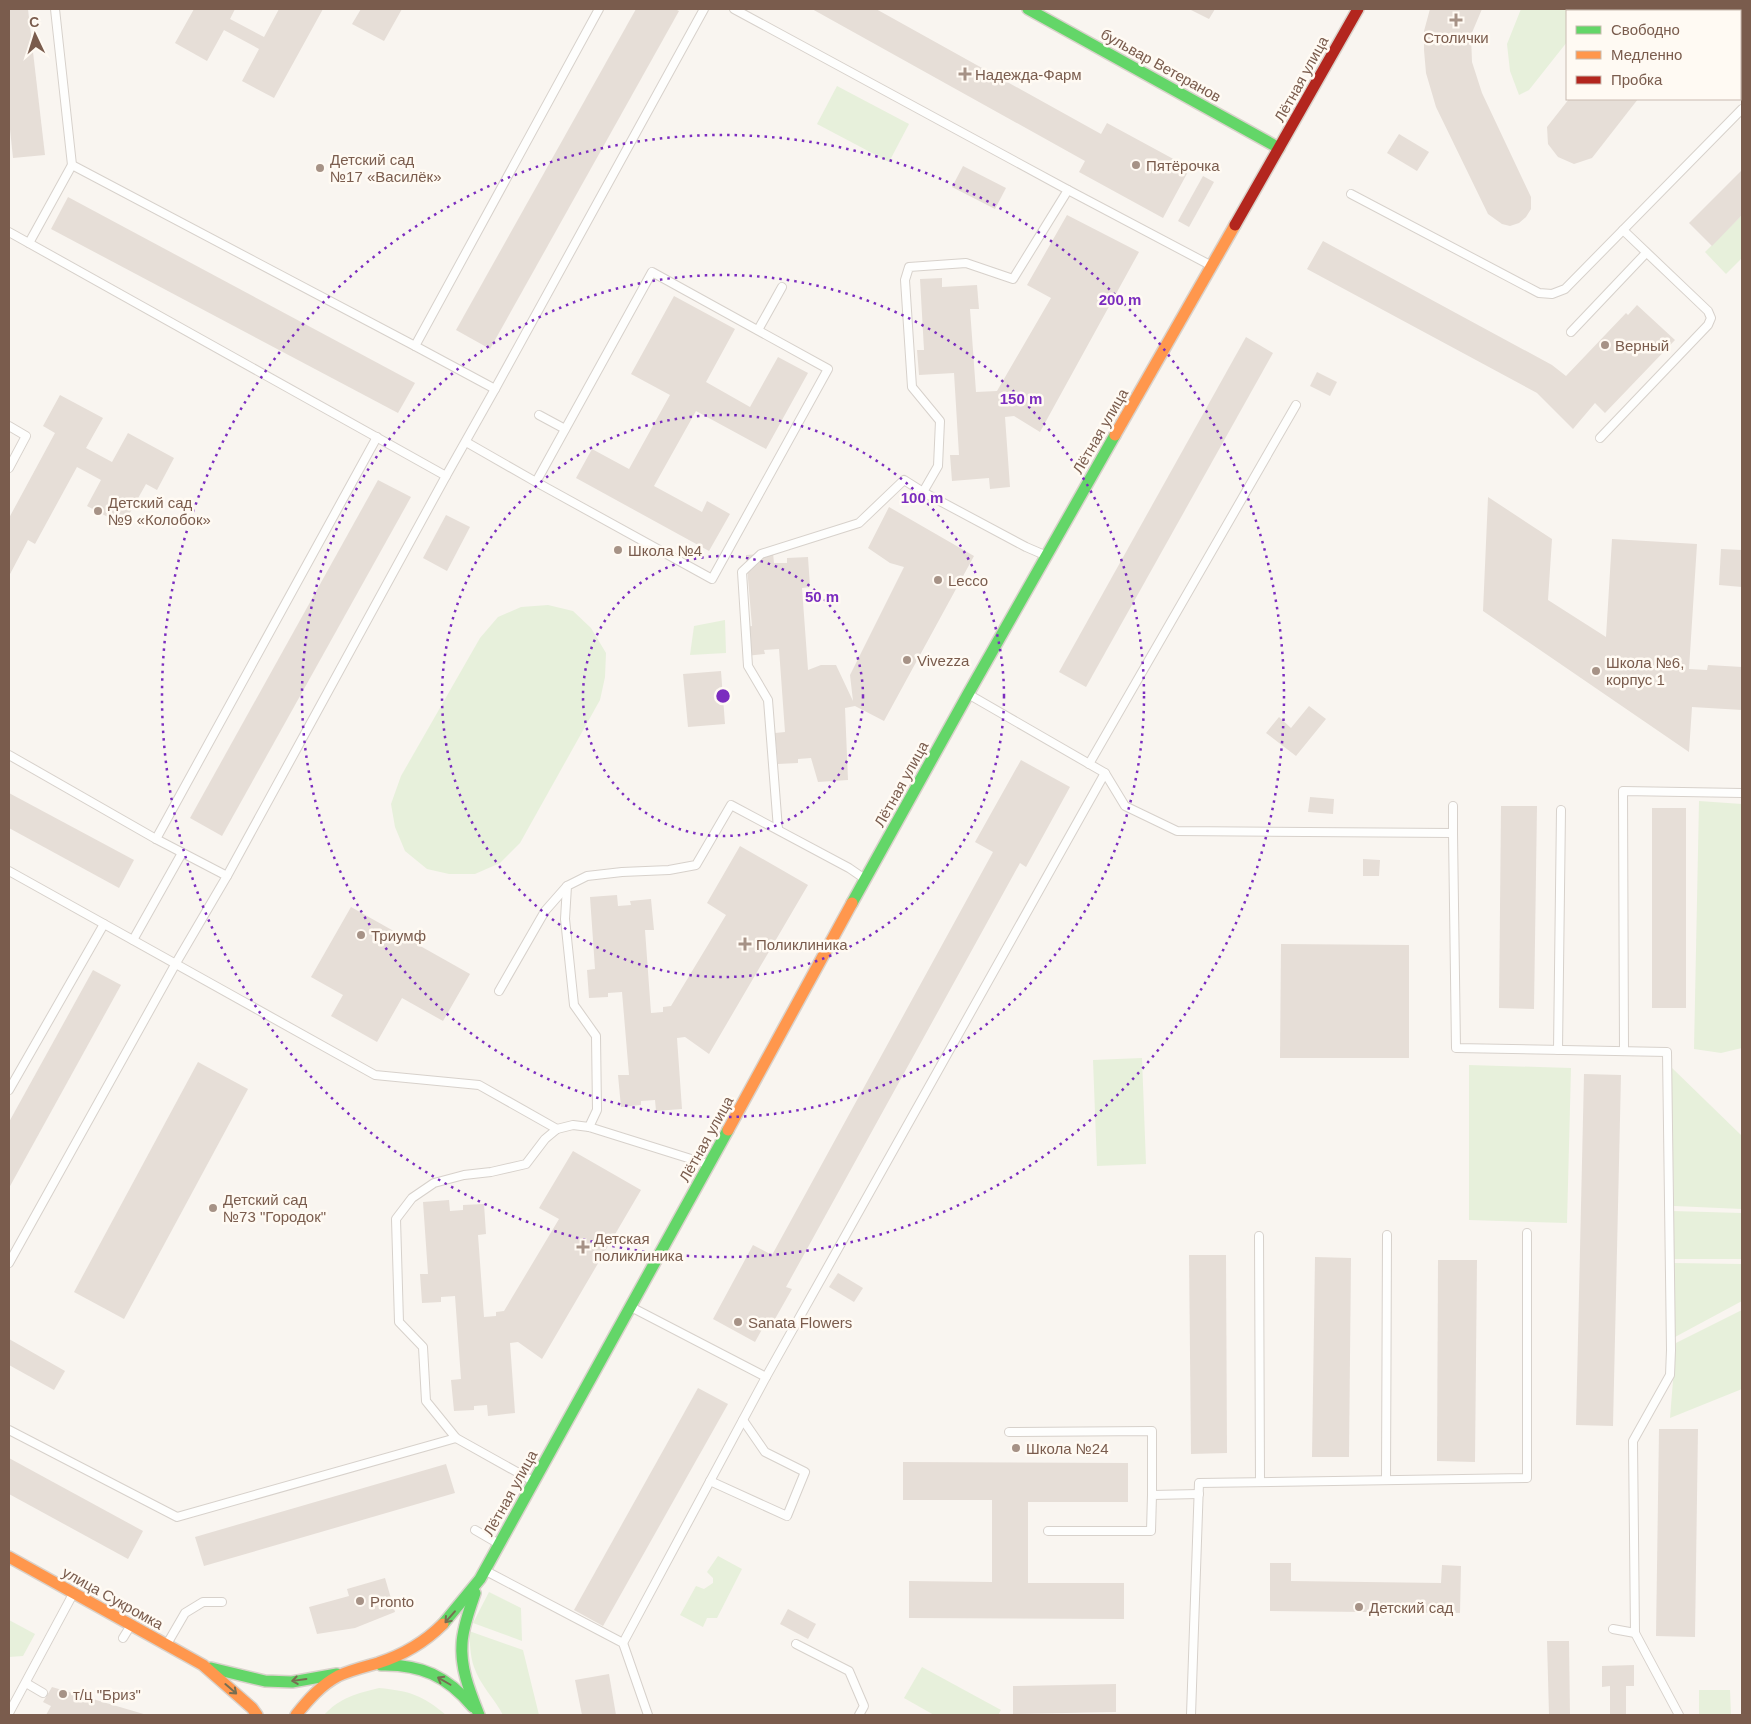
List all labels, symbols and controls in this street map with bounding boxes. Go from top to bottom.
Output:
north arrow [10,10,60,60]
legend [1566,10,1741,100]
text: С [28,14,40,30]
marker: Столички [1450,14,1462,26]
text: Свободно [1611,21,1680,38]
street label: бульвар Ветеранов [1098,25,1224,105]
place label: Столички [1423,29,1489,46]
street label: Лётная улица [1270,33,1332,125]
text: Медленно [1611,46,1682,63]
place label: Надежда-Фарм [975,66,1082,83]
marker: Надежда-Фарм [959,68,971,80]
text: Пробка [1611,71,1663,88]
place label: Детский сад №17 «Василёк» [330,151,442,185]
place label: Пятёрочка [1146,157,1220,174]
marker: Пятёрочка [1130,159,1142,171]
marker: Детский сад №17 «Василёк» [314,162,326,174]
text: 200 m [1099,291,1141,308]
place label: Верный [1615,337,1669,354]
marker: Верный [1599,339,1611,351]
street label: Лётная улица [1069,385,1131,476]
text: 150 m [1000,390,1042,407]
text: 100 m [901,489,943,506]
place label: Детский сад №9 «Колобок» [108,494,211,528]
marker: Детский сад №9 «Колобок» [92,505,104,517]
place label: Школа №4 [628,542,702,559]
marker: Школа №4 [612,544,624,556]
place label: Lecco [948,572,988,589]
marker: Lecco [932,574,944,586]
text: 50 m [805,588,839,605]
place label: Vivezza [917,652,970,669]
marker: Vivezza [901,654,913,666]
place label: Школа №6, корпус 1 [1606,654,1684,688]
marker: Школа №6, корпус 1 [1590,665,1602,677]
centre of rings [714,687,732,705]
street label: Лётная улица [870,738,932,830]
place label: Триумф [371,927,426,944]
marker: Триумф [355,929,367,941]
place label: Поликлиника [756,936,848,953]
marker: Поликлиника [738,937,752,951]
street label: Лётная улица [675,1093,737,1185]
place label: Детский сад №73 "Городок" [223,1191,326,1225]
marker: Детский сад №73 "Городок" [207,1202,219,1214]
place label: Детская поликлиника [594,1230,684,1264]
marker: Детская поликлиника [576,1240,590,1254]
place label: Sanata Flowers [748,1314,852,1331]
marker: Sanata Flowers [732,1316,744,1328]
place label: Школа №24 [1026,1440,1109,1457]
marker: Школа №24 [1010,1442,1022,1454]
street label: Лётная улица [479,1447,541,1539]
street label: улица Сукромка [60,1563,167,1633]
place label: Pronto [370,1593,414,1610]
marker: Pronto [354,1595,366,1607]
place label: Детский сад [1369,1599,1454,1616]
marker: Детский сад [1353,1601,1365,1613]
one-way arrow [444,1610,455,1623]
one-way arrow [438,1675,452,1685]
one-way arrow [291,1676,307,1686]
one-way arrow [225,1683,238,1695]
place label: т/ц "Бриз" [73,1686,141,1703]
marker: т/ц "Бриз" [57,1688,69,1700]

